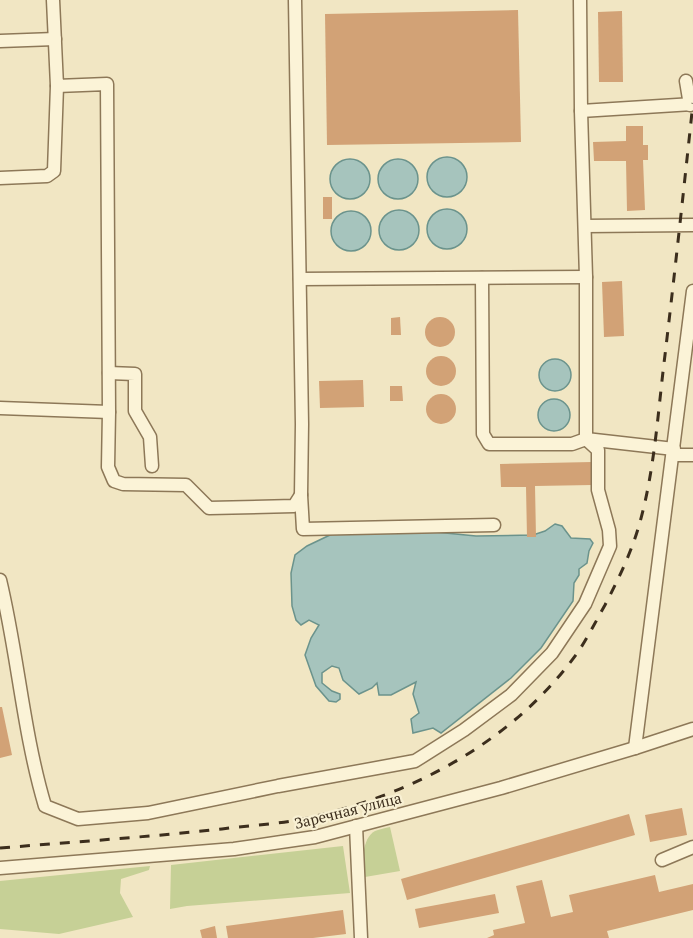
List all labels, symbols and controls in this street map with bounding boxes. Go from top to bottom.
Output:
street label: Заречная улица [292,787,404,833]

